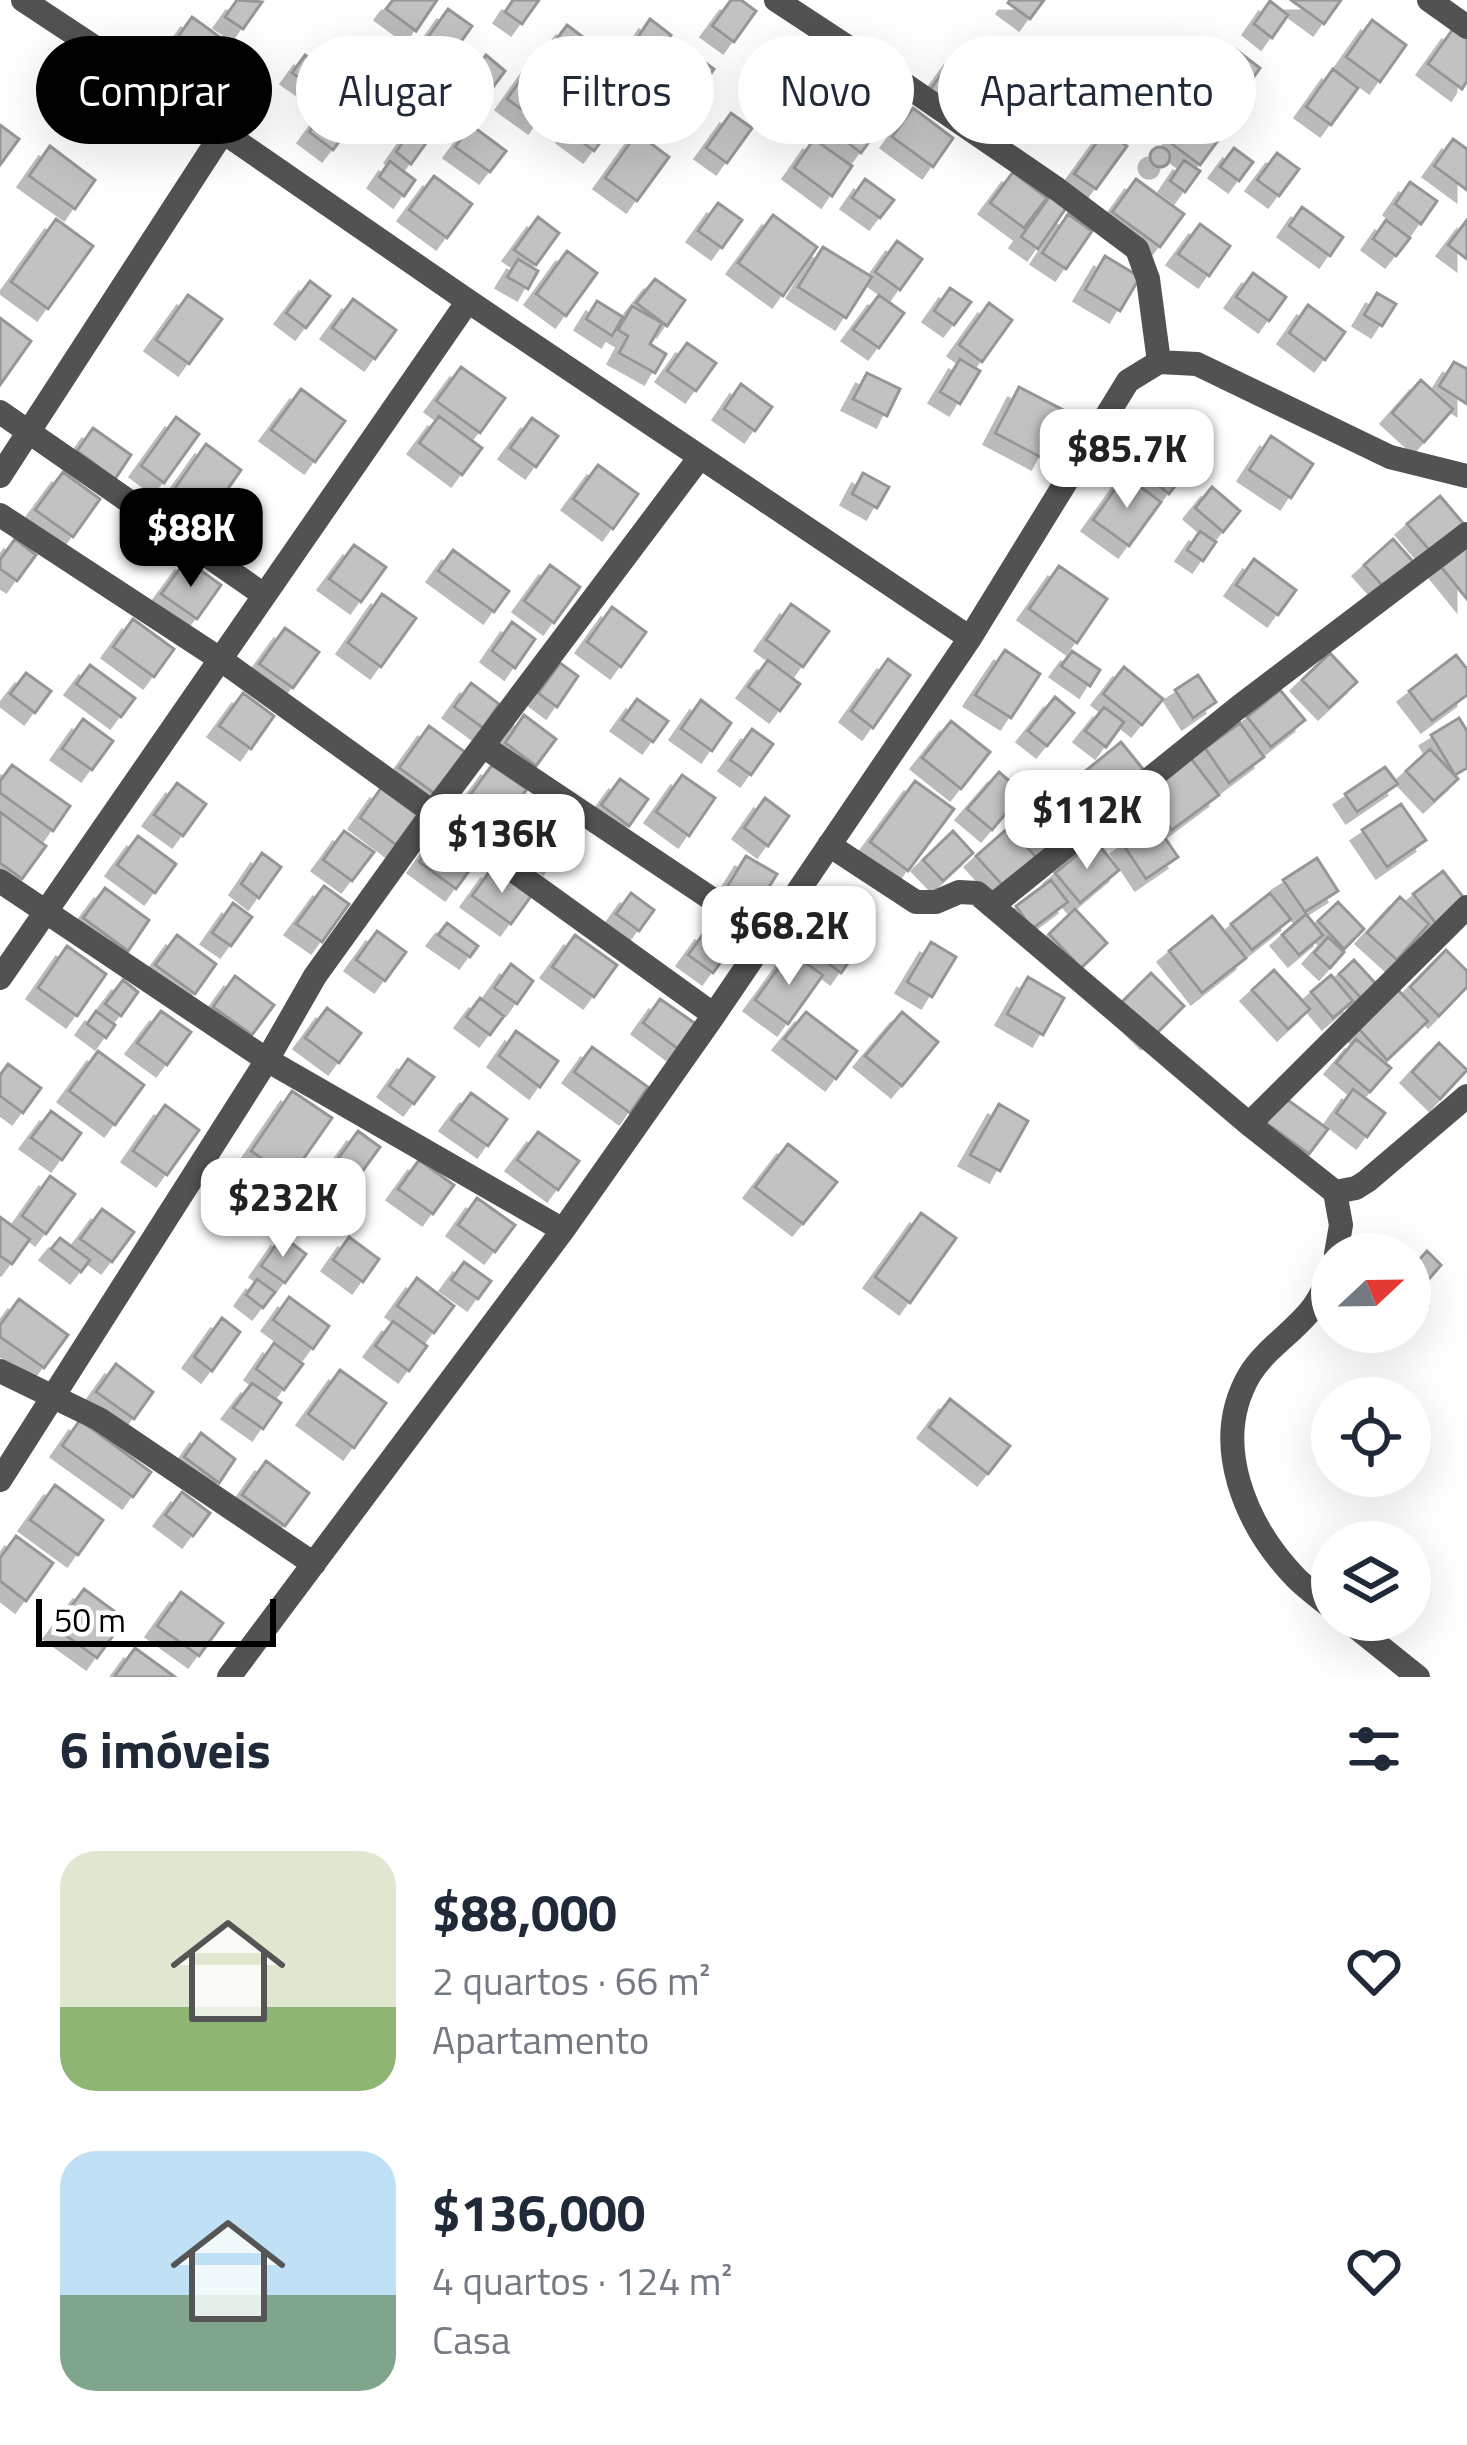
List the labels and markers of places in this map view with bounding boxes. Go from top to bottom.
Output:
pin: $85.7K [1029,409,1225,511]
pin: $88K [120,488,262,590]
pin: $112K [1003,770,1171,872]
pin: $136K [418,794,586,896]
pin: $68.2K [691,886,887,988]
pin: $232K [199,1158,367,1260]

